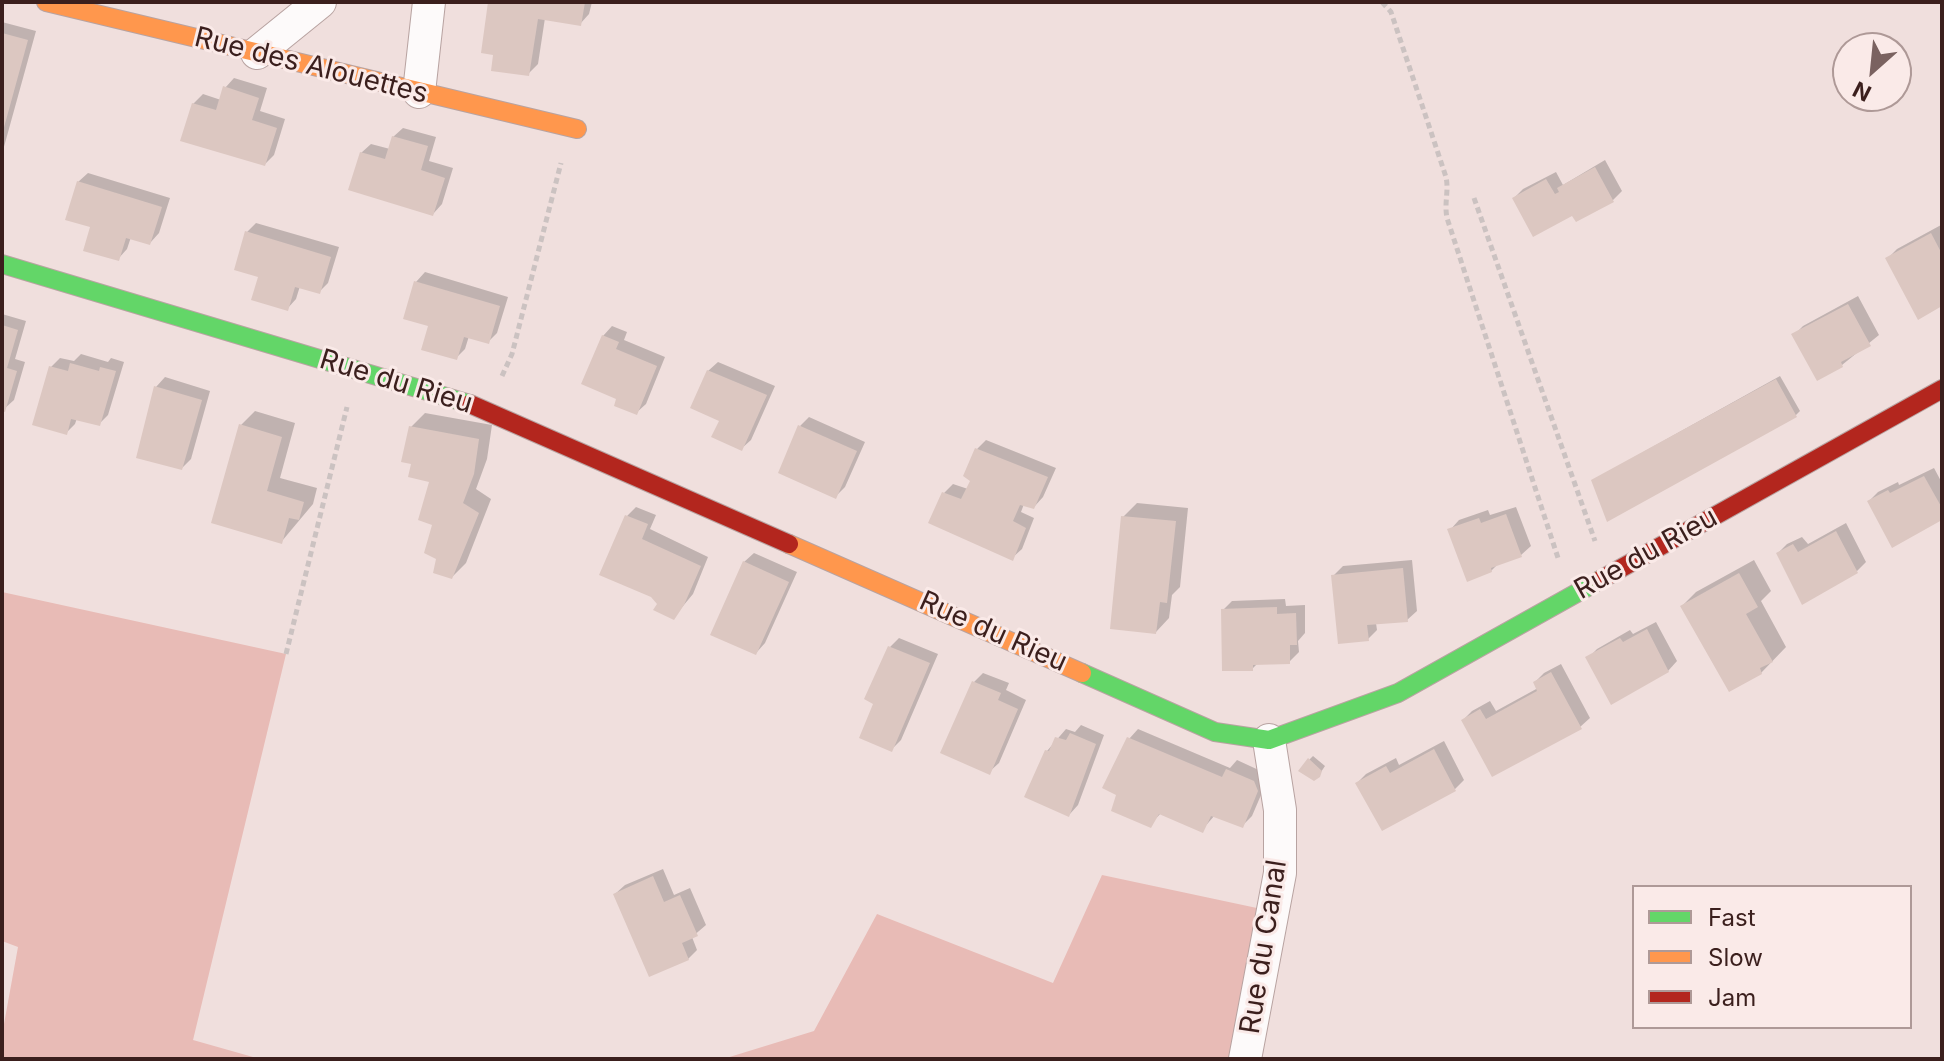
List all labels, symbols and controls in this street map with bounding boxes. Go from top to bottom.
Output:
street label: Rue des Alouettes [191,21,431,111]
north arrow [1832,32,1912,112]
text: N [1849,76,1875,107]
street label: Rue du Rieu [316,343,476,421]
street label: Rue du Rieu [1569,501,1723,607]
street label: Rue du Rieu [914,585,1072,679]
street label: Rue du Canal [1234,858,1294,1036]
legend [1632,885,1912,1029]
text: Fast [1708,903,1756,932]
text: Slow [1708,943,1763,972]
text: Jam [1708,983,1756,1012]

